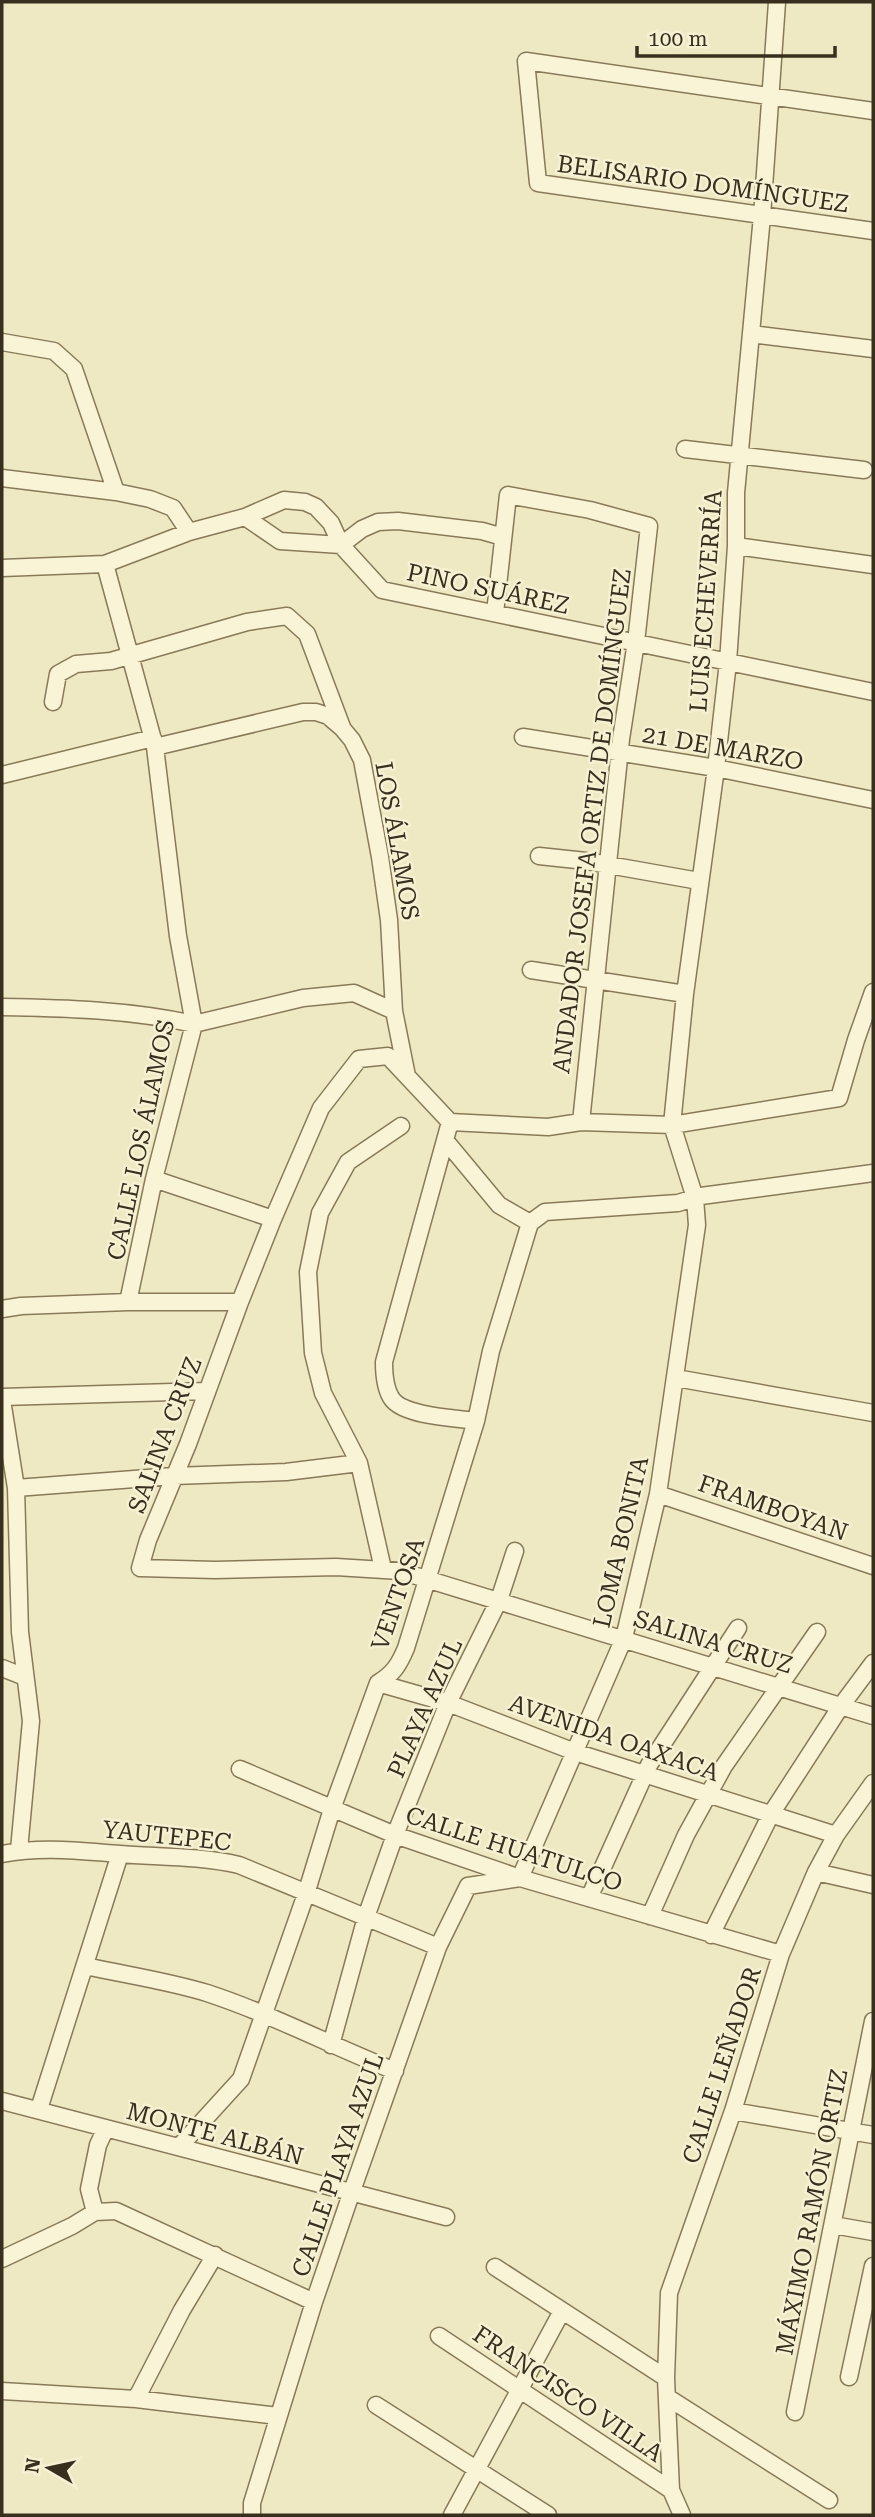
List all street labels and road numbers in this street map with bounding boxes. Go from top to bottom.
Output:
street label: BELISARIO DOMÍNGUEZ [555,149,851,218]
street label: LUIS ECHEVERRÍA [683,489,728,713]
street label: PINO SUÁREZ [404,557,572,620]
street label: ANDADOR JOSEFA ORTIZ DE DOMÍNGUEZ [546,567,637,1075]
street label: 21 DE MARZO [640,720,806,776]
street label: LOS ÁLAMOS [369,760,426,922]
street label: CALLE LOS ÁLAMOS [101,1017,180,1263]
street label: SALINA CRUZ [122,1353,208,1517]
street label: LOMA BONITA [588,1453,654,1630]
street label: FRAMBOYAN [695,1469,851,1547]
street label: VENTOSA [366,1534,430,1654]
street label: SALINA CRUZ [630,1605,796,1679]
street label: PLAYA AZUL [382,1634,468,1782]
street label: AVENIDA OAXACA [505,1689,723,1787]
street label: CALLE HUATULCO [402,1801,626,1897]
street label: YAUTEPEC [101,1815,233,1857]
street label: CALLE LEÑADOR [676,1962,767,2167]
street label: CALLE PLAYA AZUL [287,2049,389,2281]
street label: MÁXIMO RAMÓN ORTIZ [770,2066,853,2357]
street label: MONTE ALBÁN [123,2096,307,2171]
street label: FRANCISCO VILLA [468,2320,668,2468]

